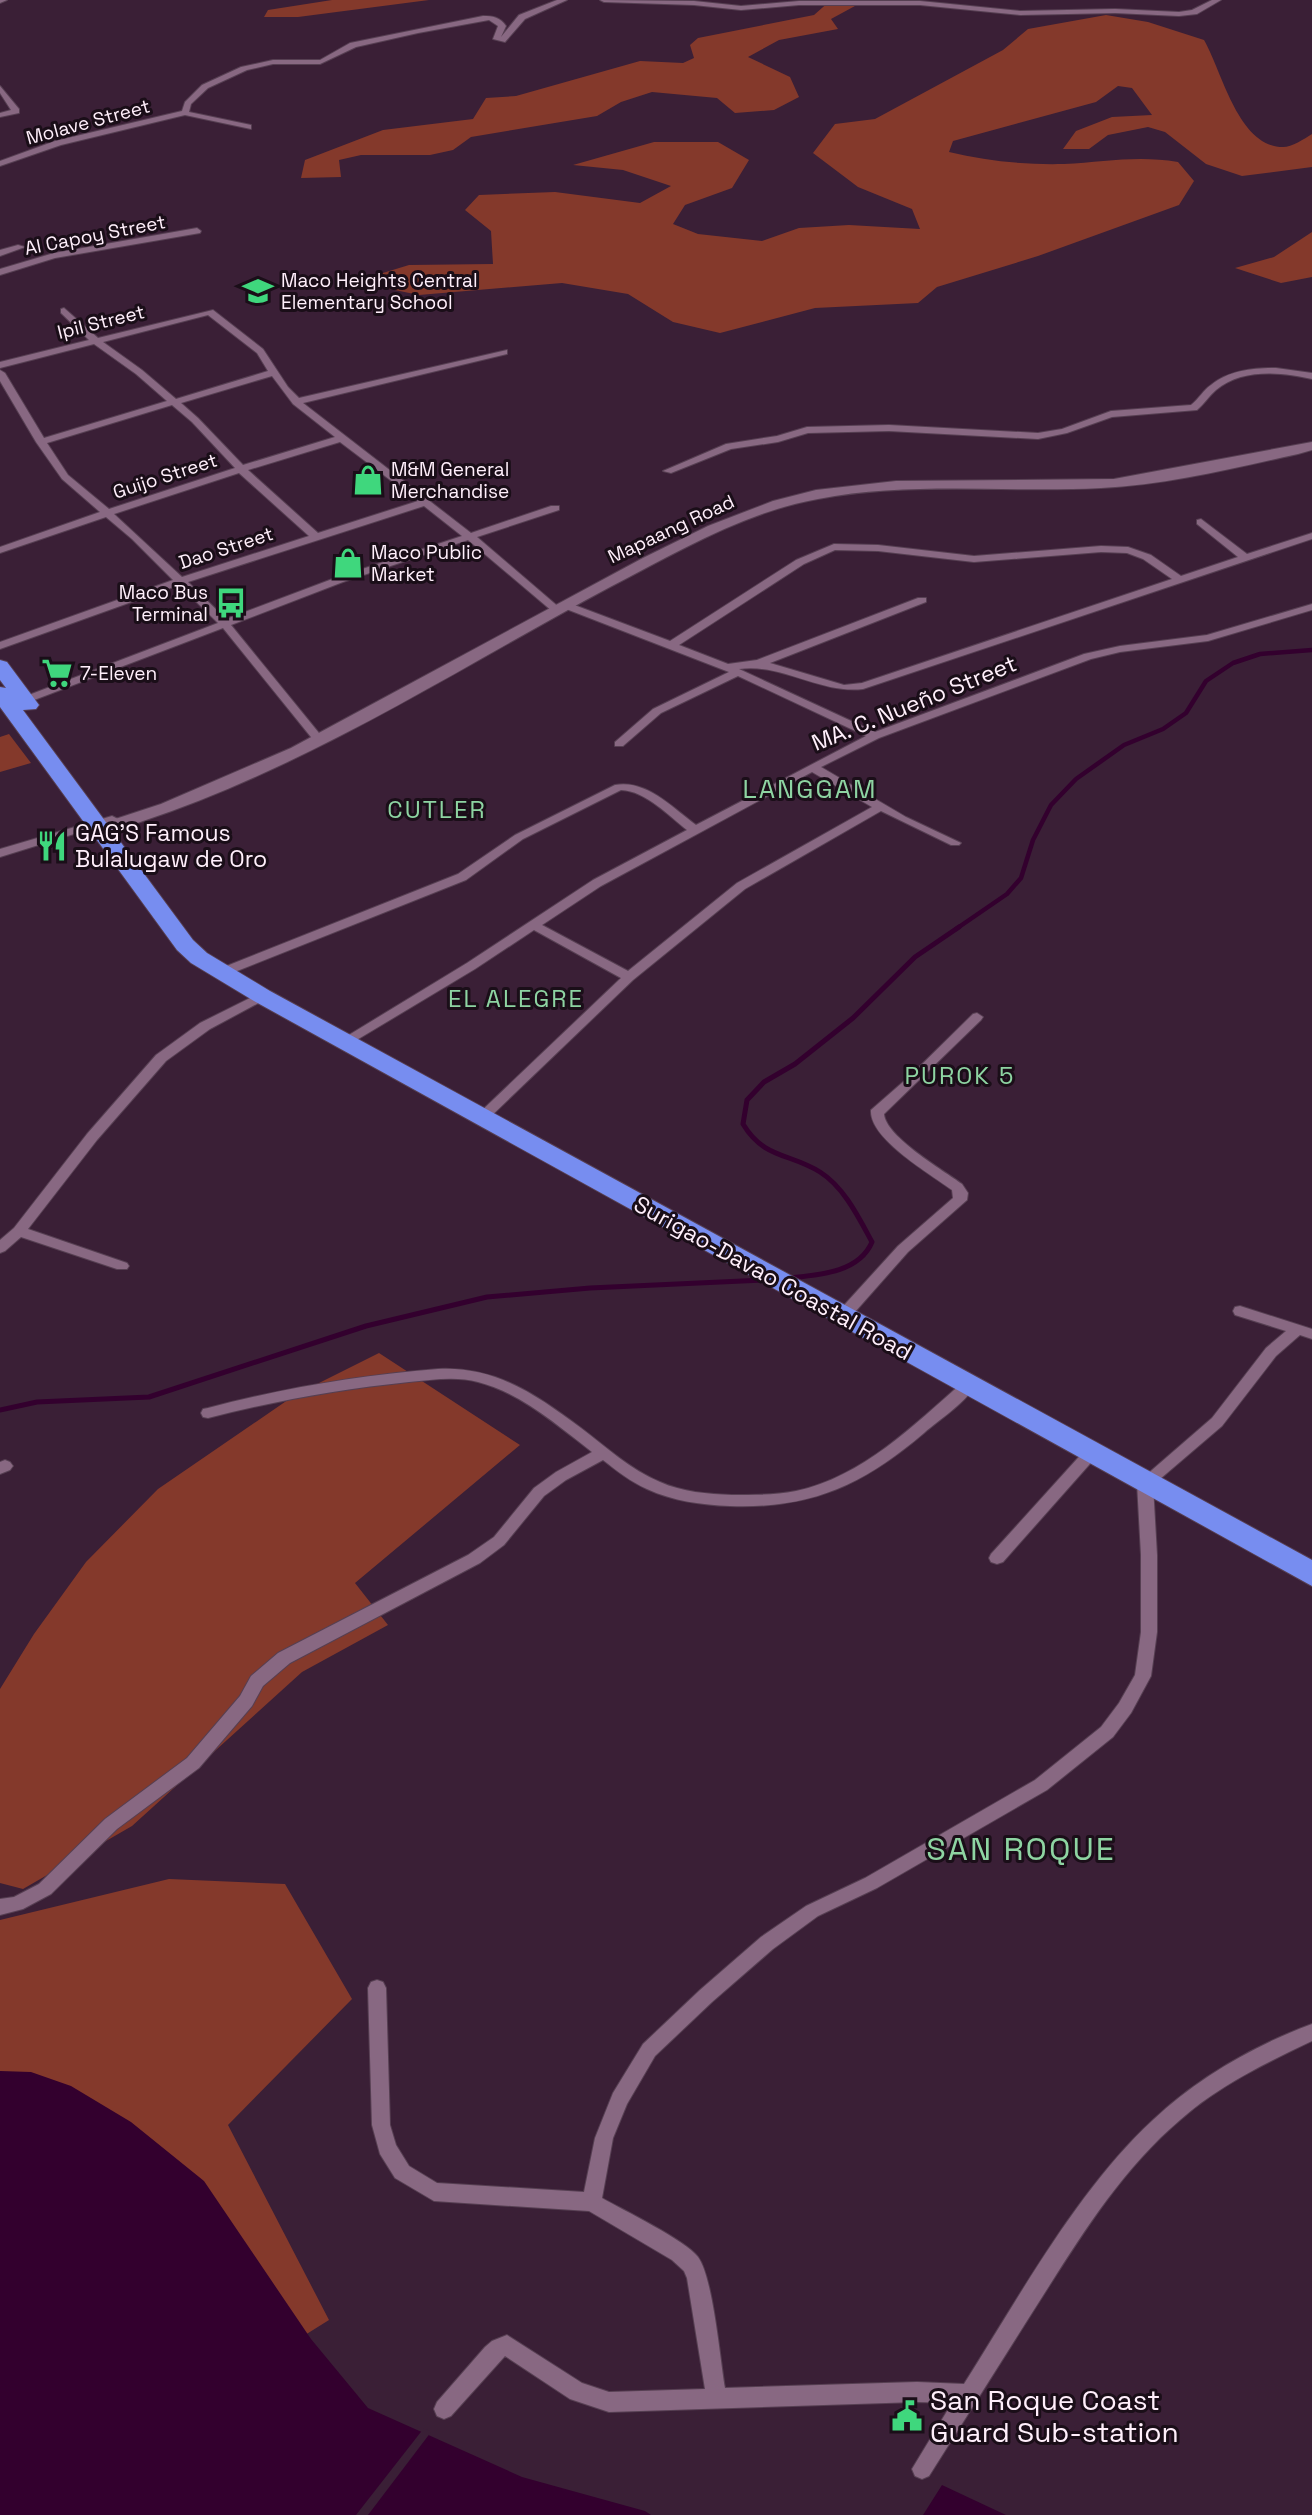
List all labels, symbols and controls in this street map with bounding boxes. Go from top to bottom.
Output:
street label: Molave Street [23,93,153,151]
street label: Al Capoy Street [22,209,168,261]
place label: Maco Heights Central Elementary School [281,268,478,315]
school or university icon: Maco Heights Central Elementary School [241,274,275,308]
street label: Ipil Street [55,299,147,345]
street label: Guijo Street [110,447,220,505]
place label: M&M General Merchandise [391,457,509,504]
shop icon: M&M General Merchandise [351,463,385,497]
street label: Mapaang Road [604,489,738,569]
street label: Dao Street [176,521,276,575]
place label: Maco Public Market [371,540,482,587]
shop icon: Maco Public Market [331,546,365,580]
place label: Maco Bus Terminal [119,580,208,627]
bus stop icon: Maco Bus Terminal [214,586,248,620]
street label: MA. C. Nueño Street [807,648,1021,758]
supermarket icon: 7-Eleven [40,656,74,690]
place label: 7-Eleven [80,661,157,686]
district label: LANGGAM [742,772,878,806]
district label: CUTLER [387,794,487,825]
place label: GAG'S Famous Bulalugaw de Oro [75,818,267,874]
restaurant icon: GAG'S Famous Bulalugaw de Oro [35,829,69,863]
district label: EL ALEGRE [448,983,584,1014]
district label: PUROK 5 [905,1060,1015,1091]
street label: Surigao-Davao Coastal Road [629,1189,917,1367]
district label: SAN ROQUE [926,1829,1116,1869]
place label: San Roque Coast Guard Sub-station [930,2382,1179,2450]
public building icon: San Roque Coast Guard Sub-station [890,2399,924,2433]

